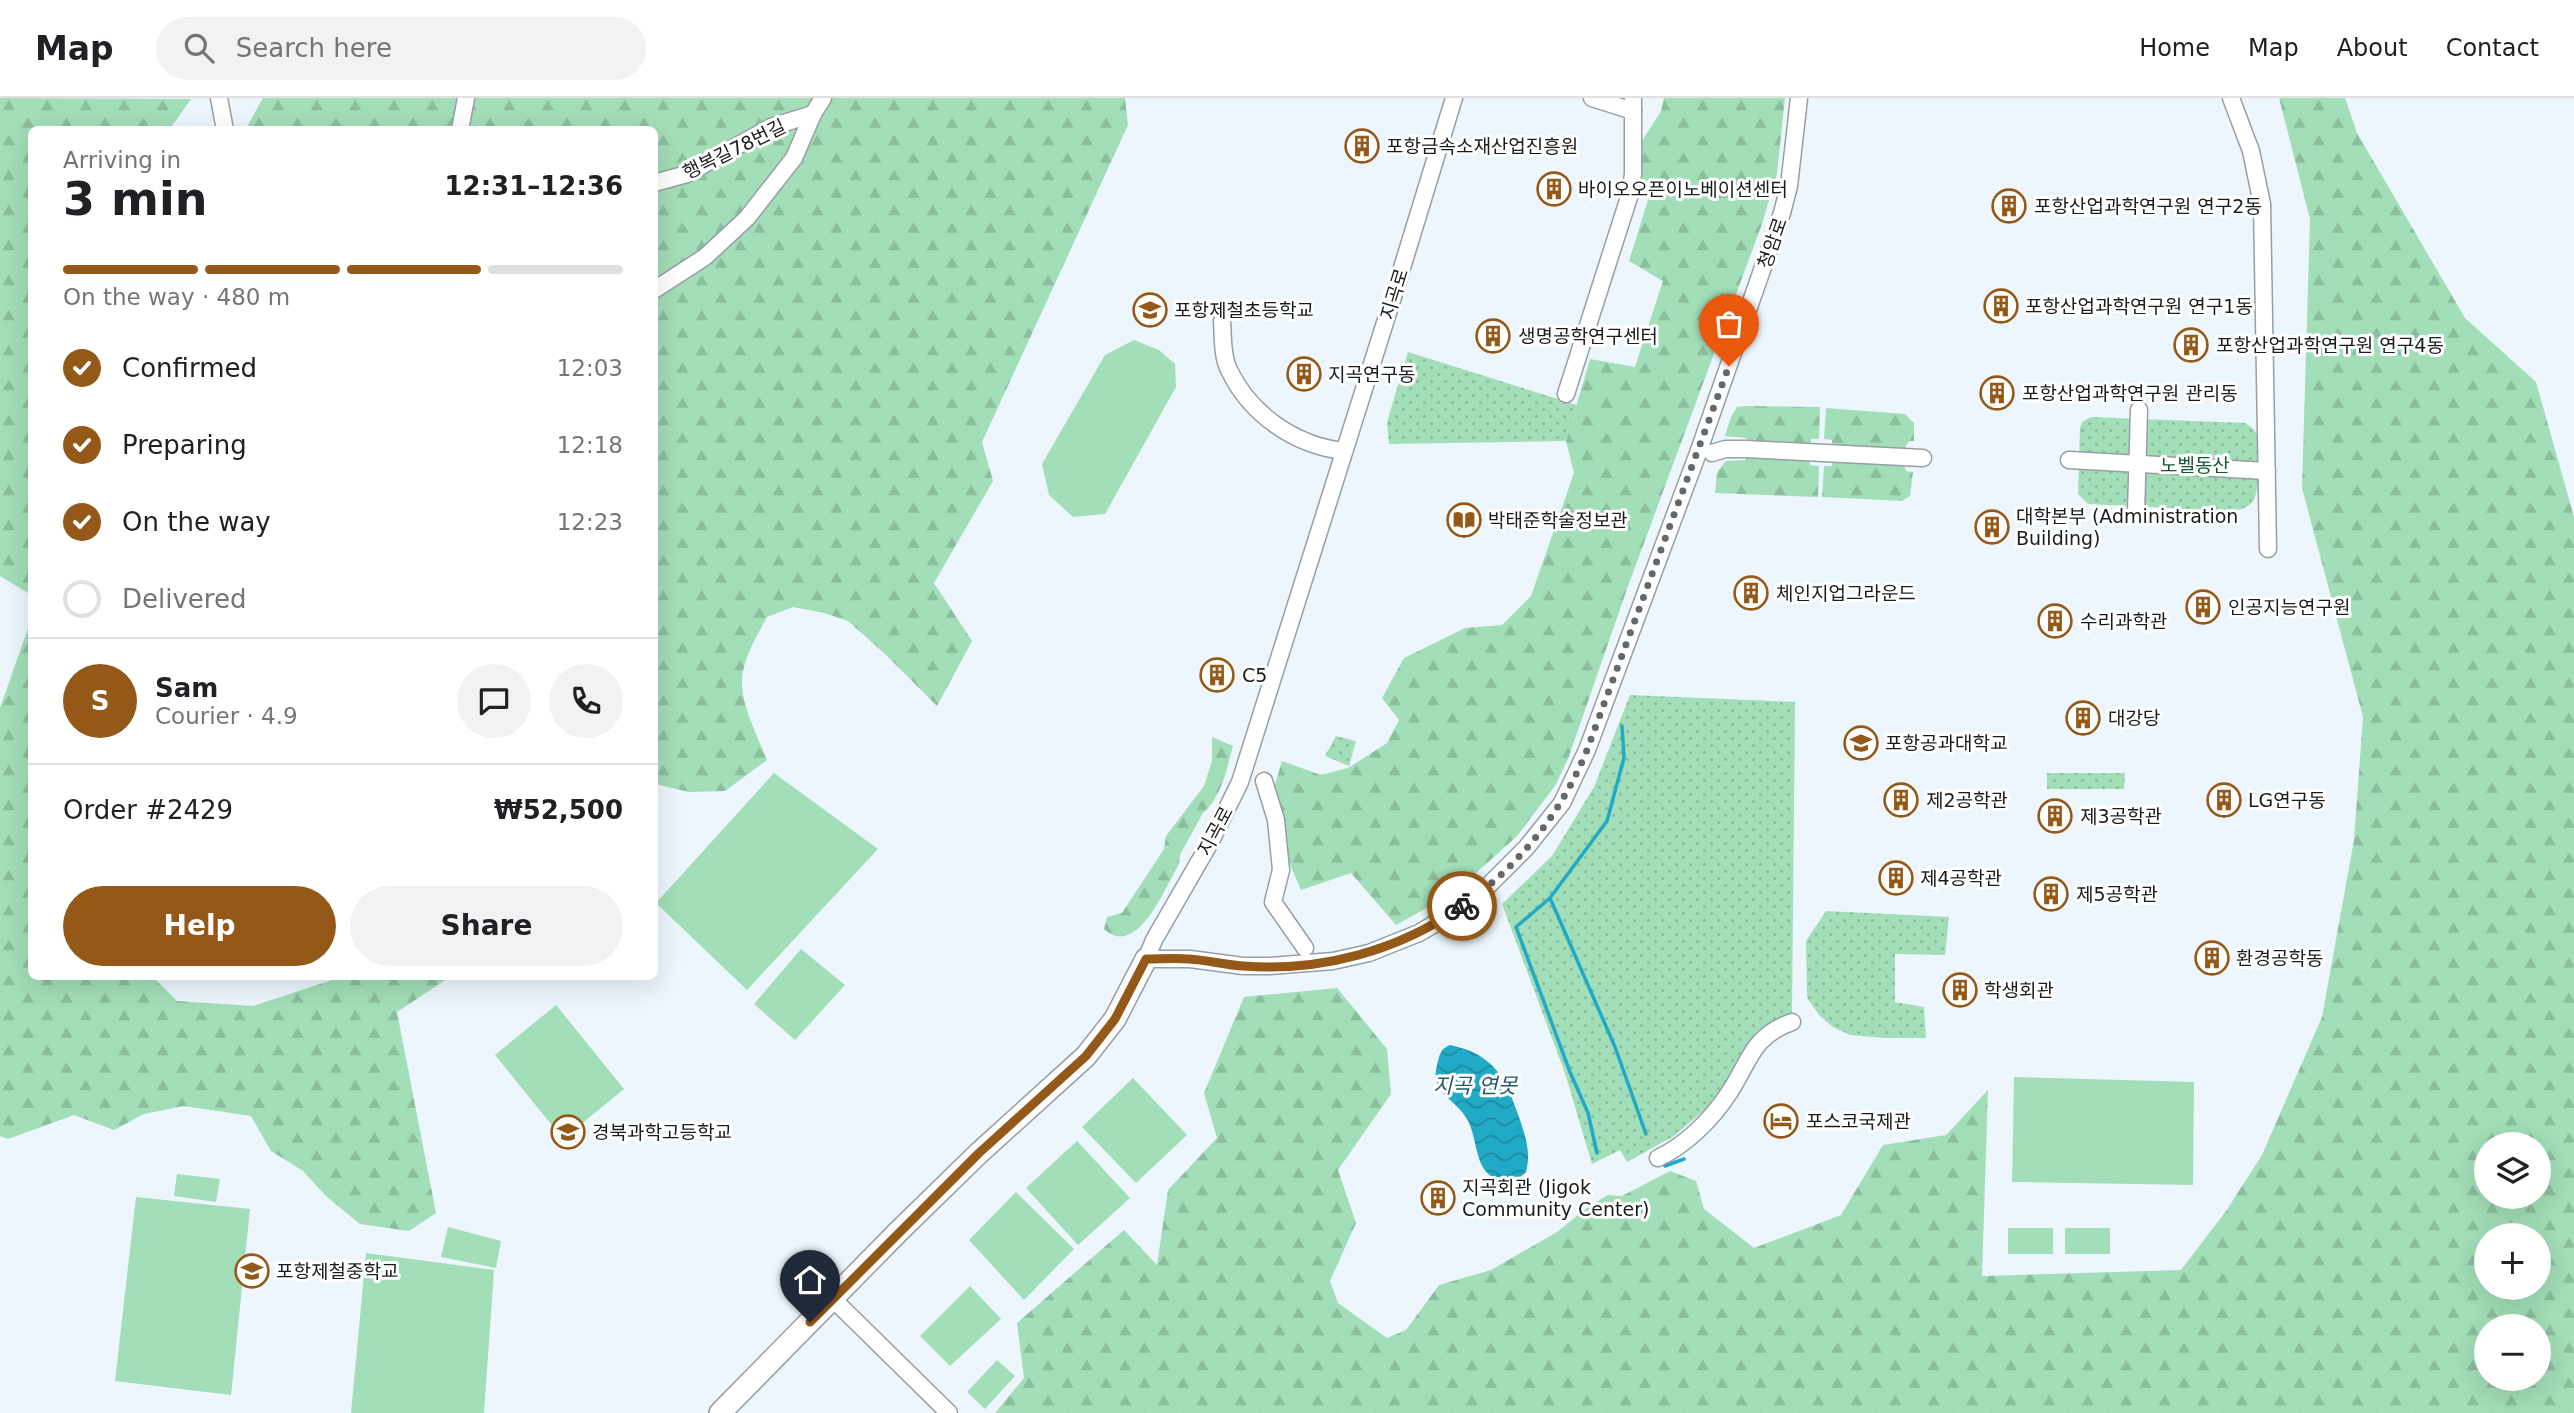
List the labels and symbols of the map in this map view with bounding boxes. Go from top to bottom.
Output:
street label: 행복길78번길 [679,115,789,183]
building icon: 포항금속소재산업진흥원 [1343,127,1381,165]
place label: 포항금속소재산업진흥원 [1386,135,1578,157]
building icon: 바이오오픈이노베이션센터 [1535,170,1573,208]
place label: 바이오오픈이노베이션센터 [1578,178,1788,200]
building icon: 포항산업과학연구원 연구2동 [1990,187,2028,225]
place label: 포항산업과학연구원 연구2동 [2034,195,2262,217]
street label: 청암로 [1753,215,1791,271]
street label: 지곡로 [1376,266,1412,322]
building icon: 포항산업과학연구원 연구1동 [1982,287,2020,325]
school or university icon: 포항제철초등학교 [1131,291,1169,329]
pin [1699,294,1759,366]
place label: 포항산업과학연구원 연구1동 [2025,295,2253,317]
place label: 포항제철초등학교 [1174,299,1314,321]
building icon: 생명공학연구센터 [1474,317,1512,355]
place label: 생명공학연구센터 [1518,325,1658,347]
building icon: 포항산업과학연구원 연구4동 [2172,326,2210,364]
place label: 포항산업과학연구원 연구4동 [2216,334,2444,356]
building icon: 지곡연구동 [1285,355,1323,393]
place label: 지곡연구동 [1328,363,1415,385]
building icon: 포항산업과학연구원 관리동 [1978,374,2016,412]
place label: 포항산업과학연구원 관리동 [2022,382,2238,404]
park label: 노벨동산 [2160,454,2230,476]
library icon: 박태준학술정보관 [1445,501,1483,539]
place label: 대학본부 (Administration Building) [2016,505,2238,549]
building icon: 대학본부 (Administration Building) [1973,508,2011,546]
place label: 박태준학술정보관 [1488,509,1628,531]
building icon: 체인지업그라운드 [1732,574,1770,612]
place label: 체인지업그라운드 [1776,582,1916,604]
building icon: 인공지능연구원 [2184,588,2222,626]
place label: 인공지능연구원 [2228,596,2350,618]
building icon: 수리과학관 [2036,602,2074,640]
place label: 수리과학관 [2080,610,2167,632]
building icon: C5 [1198,656,1236,694]
place label: C5 [1242,664,1267,686]
building icon: 대강당 [2064,699,2102,737]
place label: 대강당 [2108,707,2160,729]
school or university icon: 포항공과대학교 [1842,724,1880,762]
place label: 포항공과대학교 [1885,732,2007,754]
building icon: 제2공학관 [1882,781,1920,819]
building icon: LG연구동 [2205,781,2243,819]
place label: 제2공학관 [1926,789,2008,811]
place label: LG연구동 [2248,789,2326,811]
building icon: 제3공학관 [2036,797,2074,835]
street label: 지곡로 [1193,803,1237,859]
place label: 제3공학관 [2080,805,2162,827]
building icon: 제4공학관 [1877,859,1915,897]
place label: 제4공학관 [1920,867,2002,889]
courier [1427,871,1497,941]
building icon: 제5공학관 [2032,875,2070,913]
place label: 제5공학관 [2076,883,2158,905]
building icon: 환경공학동 [2193,939,2231,977]
place label: 환경공학동 [2236,947,2323,969]
building icon: 학생회관 [1941,971,1979,1009]
place label: 학생회관 [1984,979,2054,1001]
water label: 지곡 연못 [1433,1074,1519,1098]
hotel icon: 포스코국제관 [1762,1102,1800,1140]
place label: 포스코국제관 [1806,1110,1911,1132]
school or university icon: 경북과학고등학교 [549,1113,587,1151]
place label: 경북과학고등학교 [592,1121,732,1143]
place label: 지곡회관 (Jigok Community Center) [1462,1176,1649,1220]
building icon: 지곡회관 (Jigok Community Center) [1419,1179,1457,1217]
pin [780,1250,840,1322]
school or university icon: 포항제철중학교 [233,1252,271,1290]
place label: 포항제철중학교 [276,1260,398,1282]

